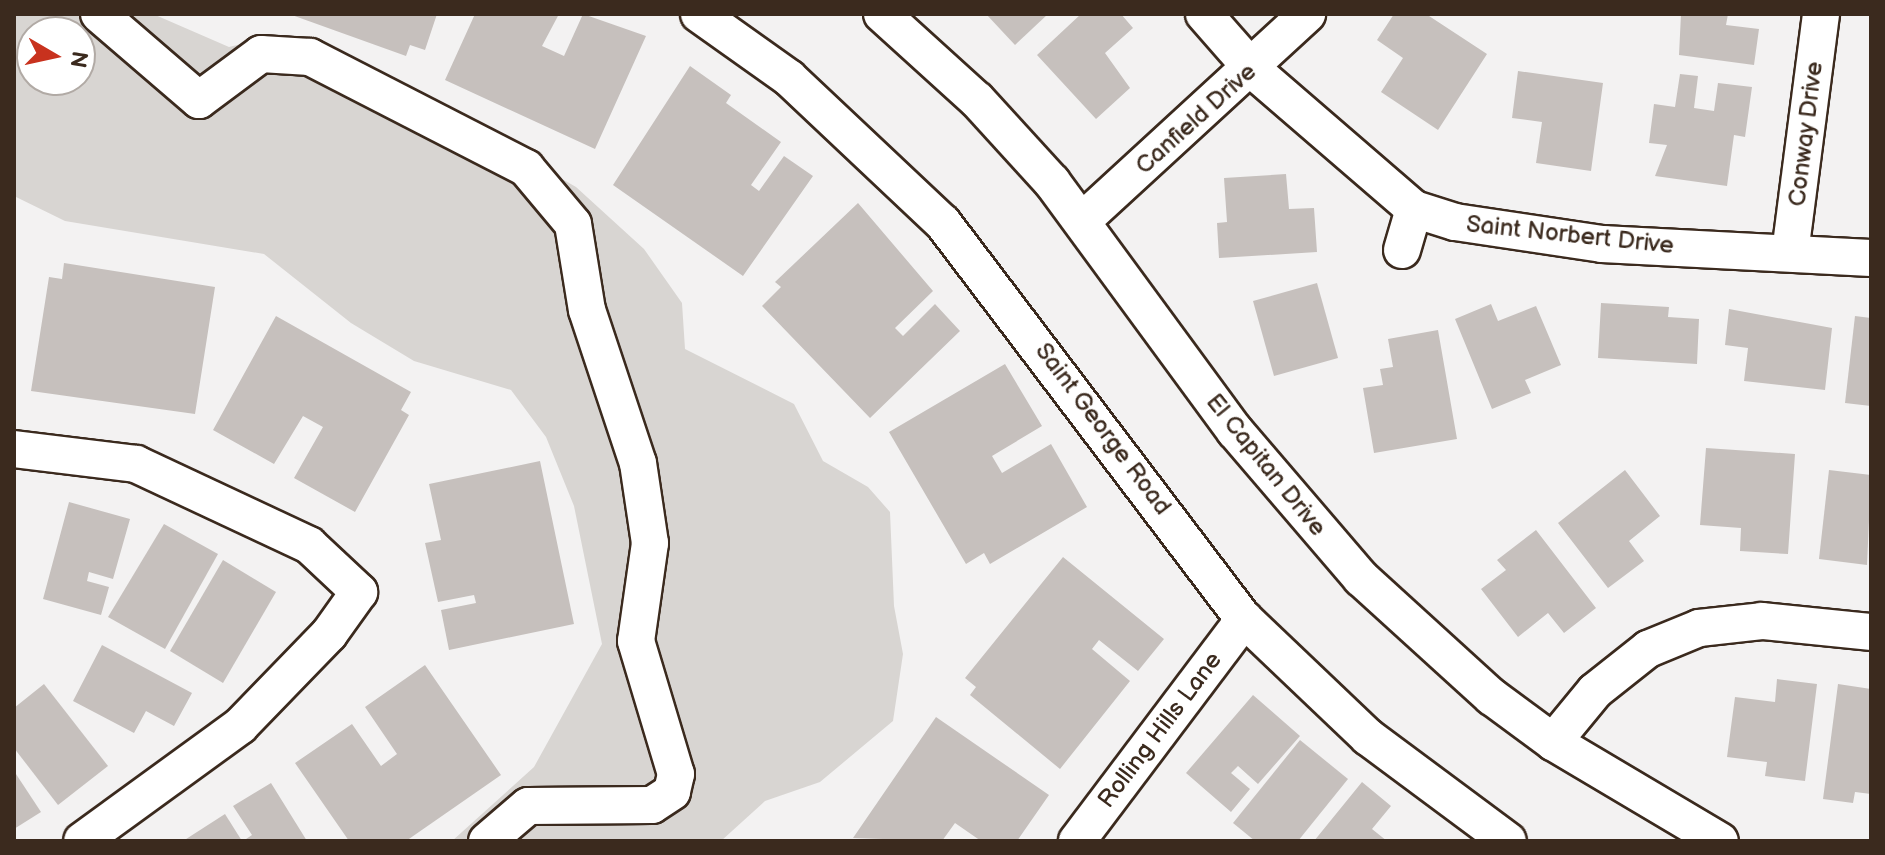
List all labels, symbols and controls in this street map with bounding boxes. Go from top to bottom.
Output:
north arrow [16,16,96,96]
text: N [64,49,93,70]
street label: Canfield Drive [1130,57,1262,181]
street label: Conway Drive [1783,59,1829,209]
street label: Saint Norbert Drive [1465,210,1675,260]
street label: Saint George Road [1029,337,1177,521]
street label: El Capitan Drive [1200,388,1332,542]
street label: Rolling Hills Lane [1092,646,1228,814]

